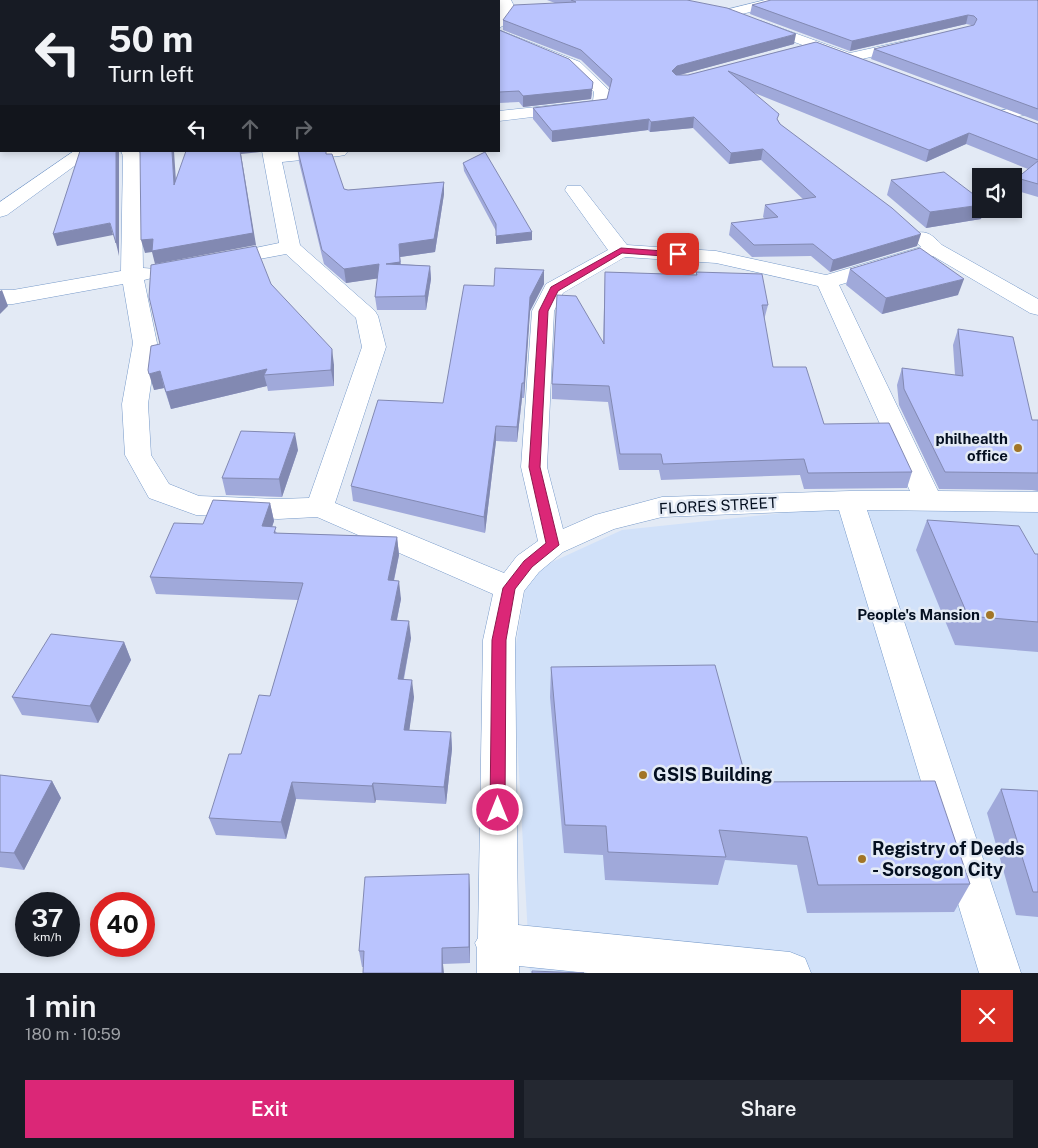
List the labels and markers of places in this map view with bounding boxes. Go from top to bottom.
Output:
pin [657,233,699,275]
place label: philhealth office [936,430,1008,464]
marker: philhealth office [1012,442,1024,454]
place label: People's Mansion [857,606,980,623]
marker: People's Mansion [984,609,996,621]
place label: GSIS Building [653,764,772,785]
marker: GSIS Building [637,769,649,781]
place label: Registry of Deeds - Sorsogon City [872,838,1025,880]
marker: Registry of Deeds - Sorsogon City [856,853,868,865]

